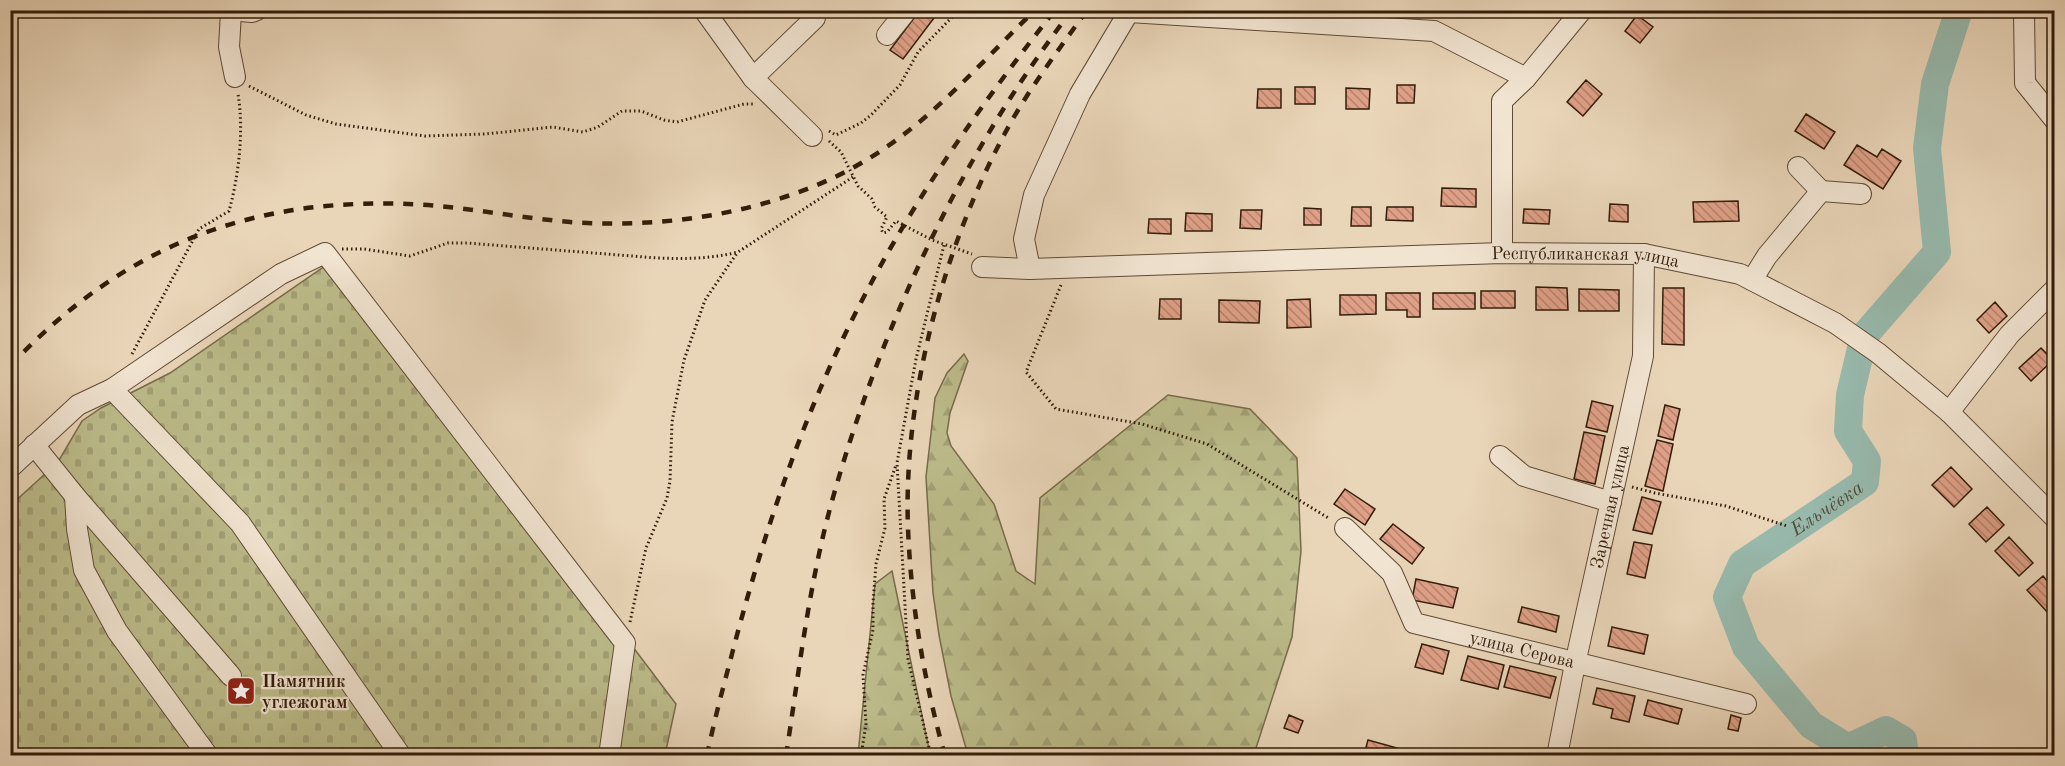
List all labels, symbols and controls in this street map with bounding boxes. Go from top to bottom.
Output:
street label: Республиканская улица [1491,245,1681,271]
street label: Заречная улица [1588,443,1633,570]
water label: Ельчёвка [1786,478,1868,541]
street label: улица Серова [1468,629,1576,672]
place label: Памятник углежогам [262,673,348,712]
place icon: Памятник углежогам [225,675,257,707]

